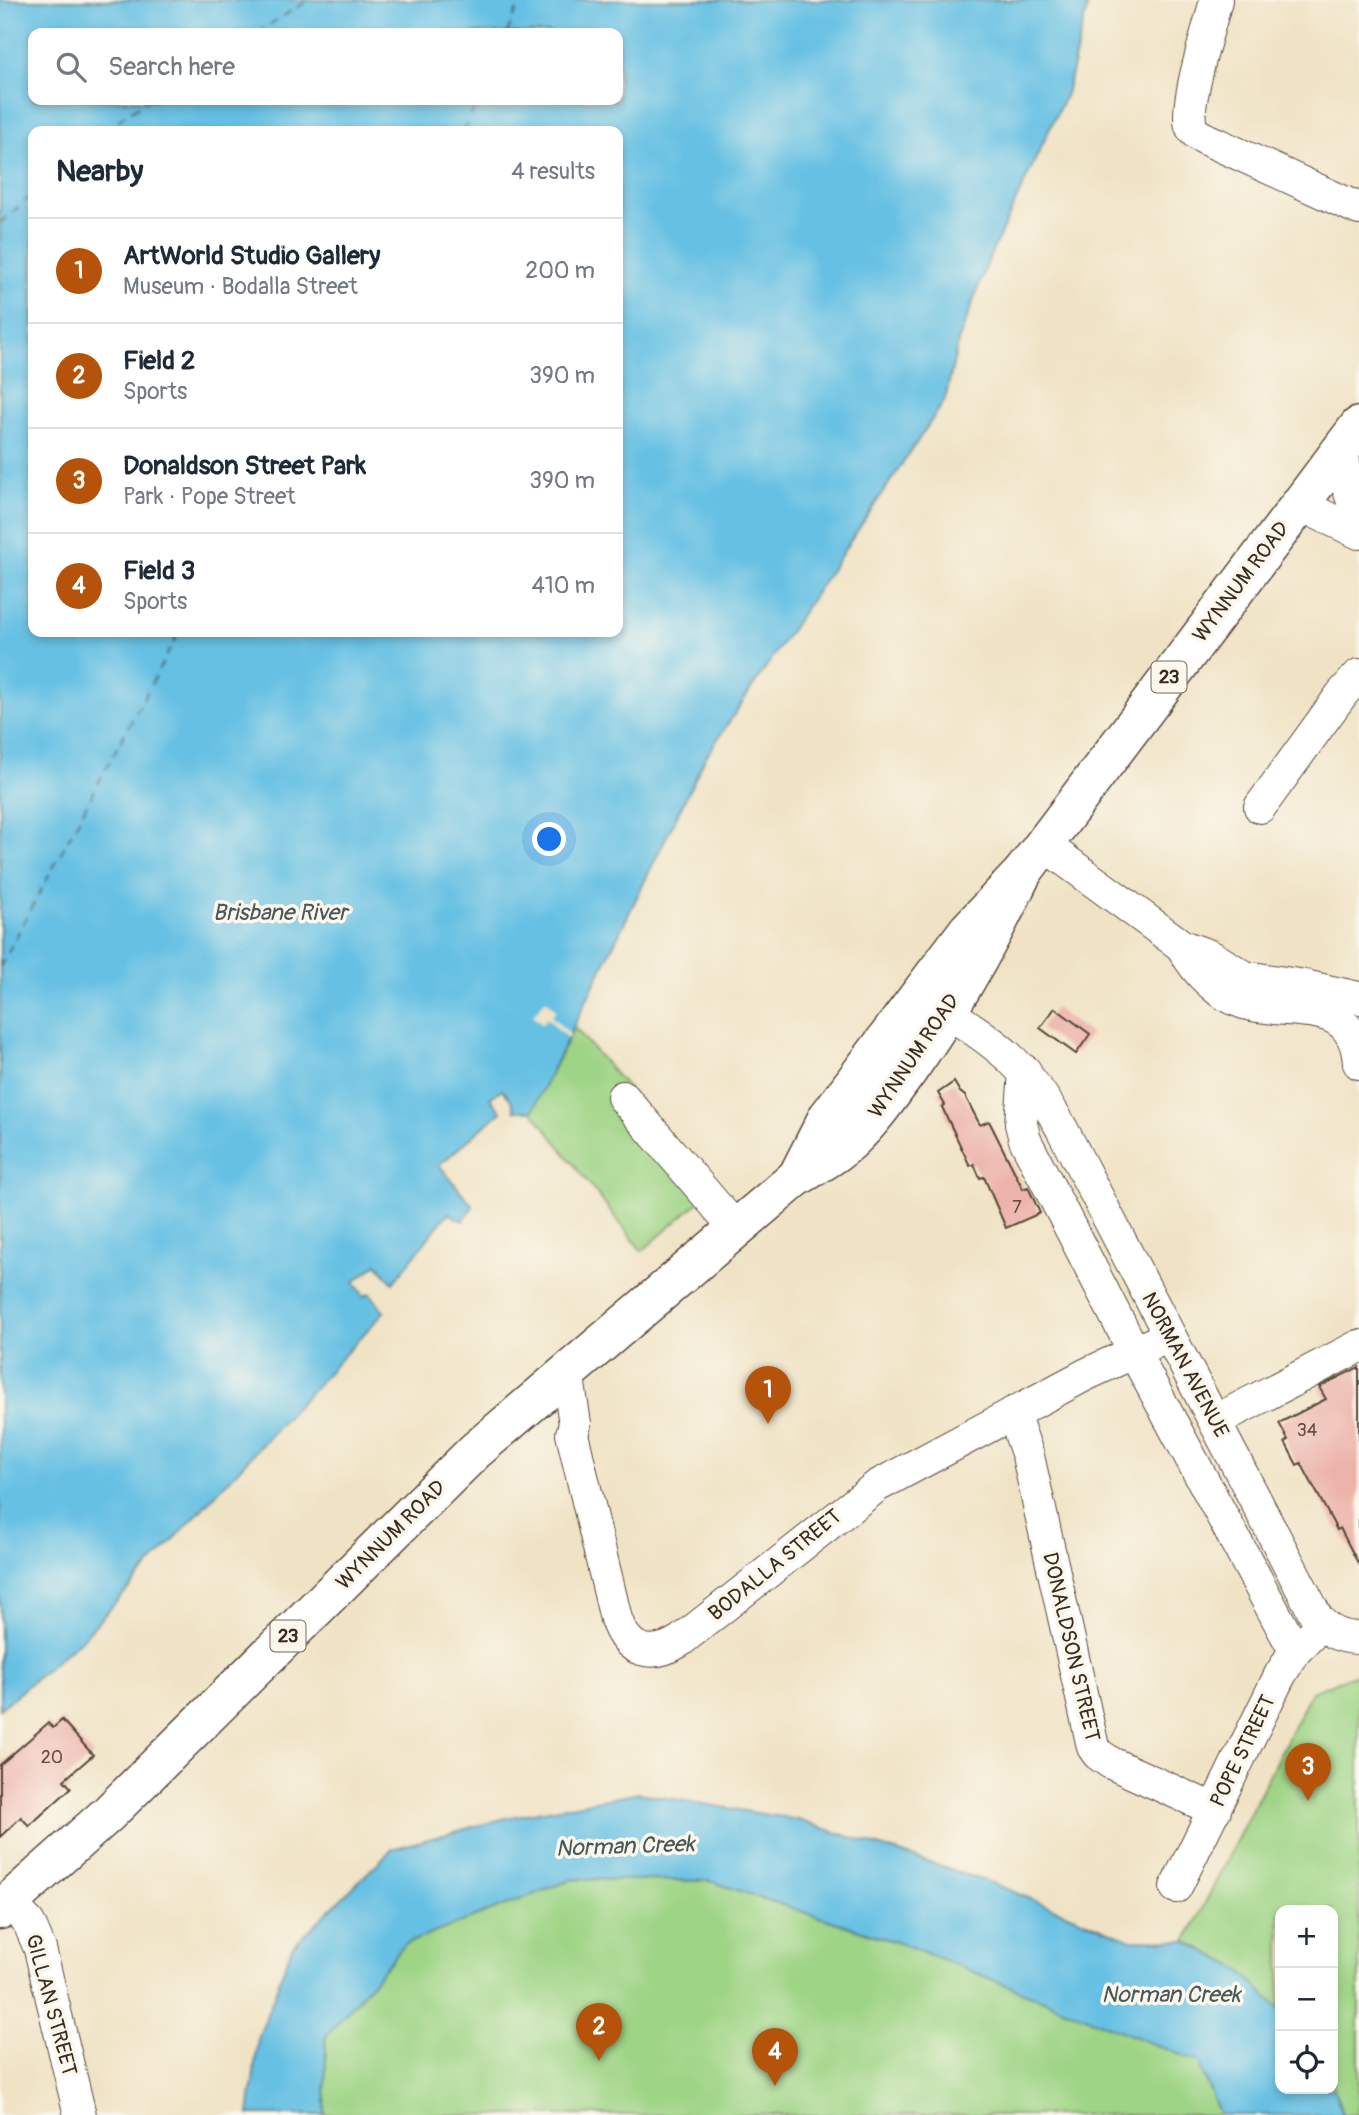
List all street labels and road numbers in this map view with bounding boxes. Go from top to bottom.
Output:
street label: WYNNUM ROAD [1187,516,1295,648]
road number: 23 [1152,662,1186,692]
street label: WYNNUM ROAD [862,989,966,1123]
street label: NORMAN AVENUE [1135,1288,1235,1442]
street label: WYNNUM ROAD [330,1474,452,1596]
street label: BODALLA STREET [703,1503,847,1627]
street label: DONALDSON STREET [1036,1550,1106,1745]
road number: 23 [270,1620,306,1652]
street label: POPE STREET [1204,1690,1282,1812]
street label: GILLAN STREET [19,1931,83,2079]

